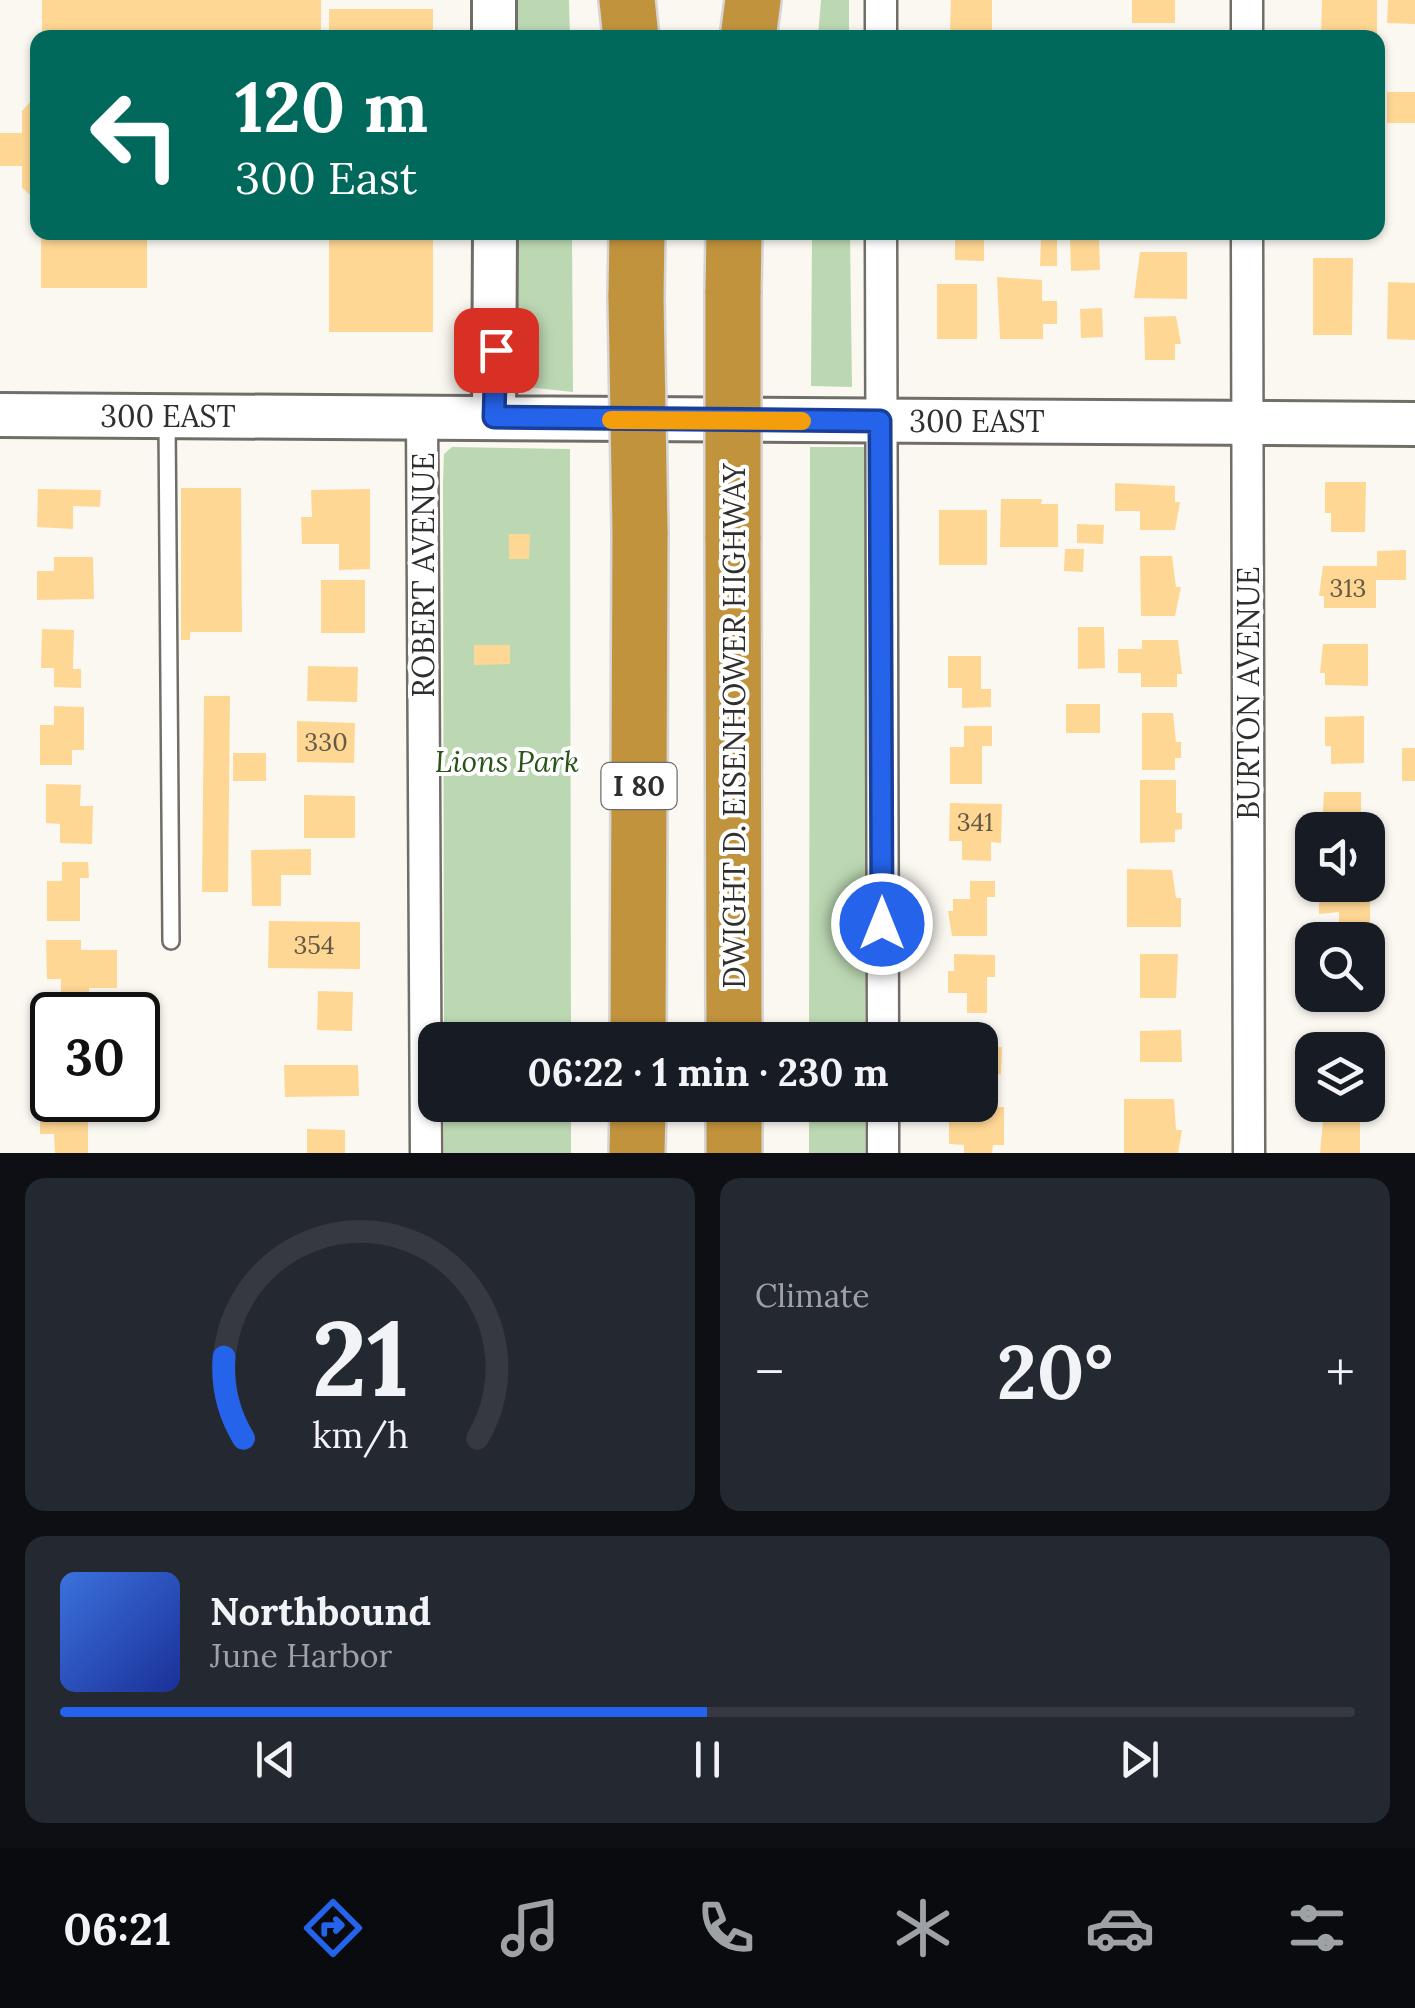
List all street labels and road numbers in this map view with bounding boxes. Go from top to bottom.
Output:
street label: 300 EAST [100,397,236,435]
street label: 300 EAST [909,402,1045,440]
street label: ROBERT AVENUE [404,452,442,698]
street label: DWIGHT D. EISENHOWER HIGHWAY [715,462,753,989]
street label: BURTON AVENUE [1229,566,1267,820]
road number: I 80 [602,763,676,809]

